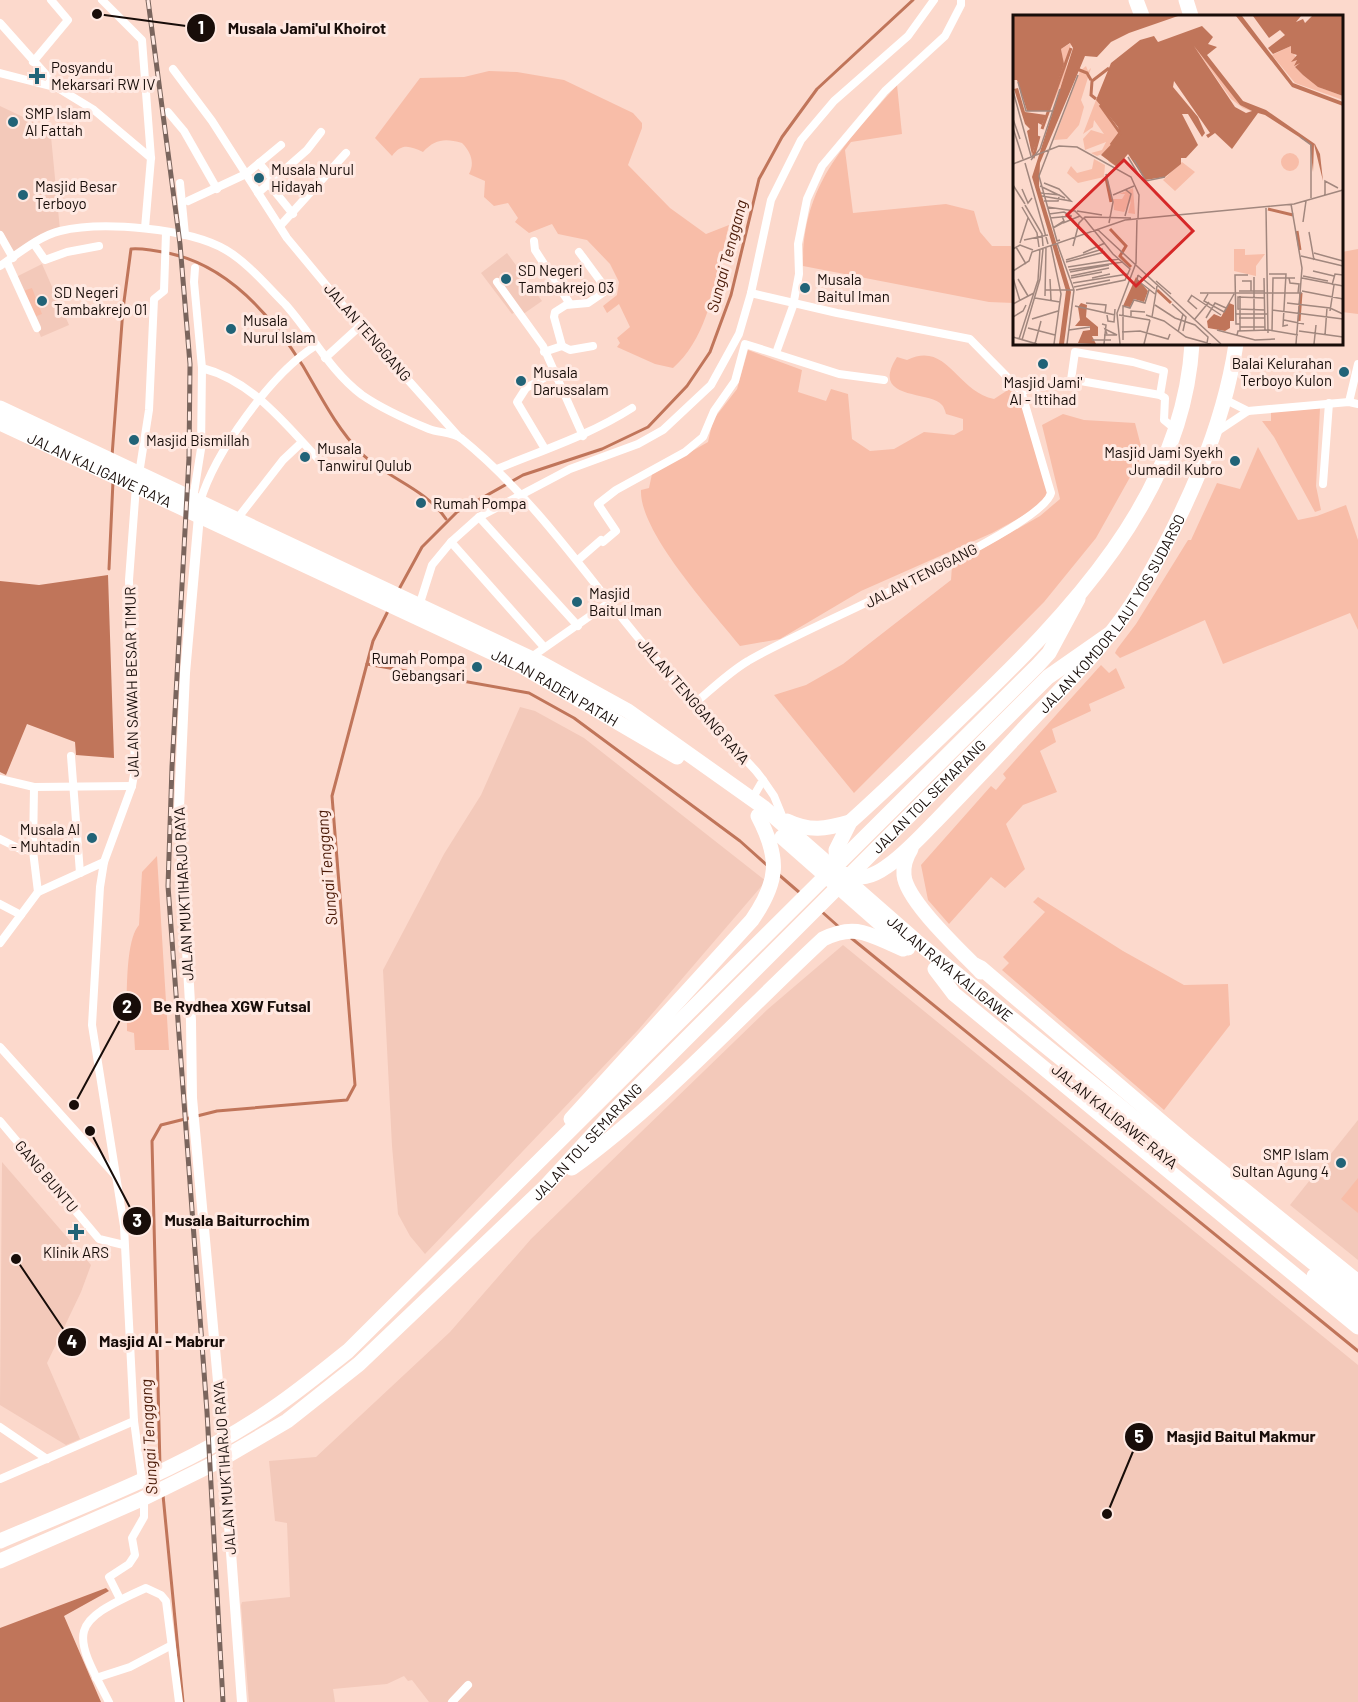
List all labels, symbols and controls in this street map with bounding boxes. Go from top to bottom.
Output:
callout: Musala Jami'ul Khoirot [186,11,398,45]
inset map [1013,15,1343,345]
text: 1 [198,16,204,38]
text: Musala Jami'ul Khoirot [228,18,386,37]
place label: Posyandu Mekarsari RW IV [51,58,155,93]
marker: Posyandu Mekarsari RW IV [28,67,46,85]
place label: SMP Islam Al Fattah [25,104,91,139]
marker: SMP Islam Al Fattah [6,115,20,129]
place label: Musala Nurul Hidayah [271,160,354,195]
marker: Musala Nurul Hidayah [252,171,266,185]
place label: Masjid Besar Terboyo [35,177,117,212]
marker: Masjid Besar Terboyo [16,188,30,202]
water label: Sungai Tenggang [702,198,750,314]
place label: SD Negeri Tambakrejo 03 [518,261,614,296]
place label: Musala Baitul Iman [817,270,890,305]
marker: SD Negeri Tambakrejo 03 [499,272,513,286]
street label: JALAN TENGGANG [321,279,415,385]
marker: Musala Baitul Iman [798,281,812,295]
place label: SD Negeri Tambakrejo 01 [54,283,147,318]
marker: SD Negeri Tambakrejo 01 [35,294,49,308]
place label: Musala Nurul Islam [243,311,316,346]
marker: Musala Nurul Islam [224,322,238,336]
place label: Balai Kelurahan Terboyo Kulon [1232,354,1332,389]
marker: Masjid Jami' Al - Ittihad [1036,357,1050,371]
place label: Musala Darussalam [533,363,609,398]
marker: Balai Kelurahan Terboyo Kulon [1337,365,1351,379]
place label: Masjid Jami' Al - Ittihad [1004,373,1082,408]
marker: Musala Darussalam [514,374,528,388]
street label: JALAN KALIGAWE RAYA [25,428,175,511]
place label: Masjid Bismillah [146,431,250,449]
marker: Masjid Bismillah [127,433,141,447]
place label: Musala Tanwirul Qulub [317,439,412,474]
place label: Masjid Jami Syekh Jumadil Kubro [1104,443,1223,478]
marker: Musala Tanwirul Qulub [298,450,312,464]
marker: Masjid Jami Syekh Jumadil Kubro [1228,454,1242,468]
place label: Rumah Pompa [433,494,527,512]
marker: Rumah Pompa [414,496,428,510]
street label: JALAN KOMDOR LAUT YOS SUDARSO [1034,511,1188,717]
street label: JALAN TENGGANG [862,539,980,611]
place label: Masjid Baitul Iman [589,584,662,619]
street label: JALAN SAWAH BESAR TIMUR [120,587,142,777]
marker: Masjid Baitul Iman [570,595,584,609]
street label: JALAN TENGGANG RAYA [634,634,754,768]
street label: JALAN RADEN PATAH [489,645,622,730]
place label: Rumah Pompa Gebangsari [371,649,465,684]
marker: Rumah Pompa Gebangsari [470,660,484,674]
street label: JALAN TOL SEMARANG [868,736,989,857]
street label: JALAN MUKTIHARJO RAYA [169,807,197,981]
water label: Sungai Tenggang [311,810,341,926]
place label: Musala Al - Muhtadin [11,820,80,855]
marker: Musala Al - Muhtadin [85,831,99,845]
street label: JALAN RAYA KALIGAWE [884,911,1016,1025]
callout: Be Rydhea XGW Futsal [112,990,323,1024]
text: 2 [122,995,132,1017]
text: Be Rydhea XGW Futsal [153,996,311,1015]
street label: JALAN KALIGAWE RAYA [1048,1060,1182,1172]
street label: JALAN TOL SEMARANG [528,1079,646,1204]
street label: GANG BUNTU [12,1136,82,1216]
place label: SMP Islam Sultan Agung 4 [1232,1145,1329,1180]
marker: SMP Islam Sultan Agung 4 [1334,1156,1348,1170]
callout: Musala Baiturrochim [122,1204,321,1238]
text: 3 [132,1209,142,1231]
text: Musala Baiturrochim [164,1210,310,1229]
marker: Klinik ARS [67,1223,85,1241]
place label: Klinik ARS [43,1243,109,1261]
callout: Masjid Al - Mabrur [57,1325,237,1359]
text: 4 [67,1330,78,1352]
text: Masjid Al - Mabrur [99,1331,225,1350]
water label: Sungai Tenggang [135,1379,161,1495]
street label: JALAN MUKTIHARJO RAYA [209,1381,239,1555]
callout: Masjid Baitul Makmur [1124,1420,1327,1454]
text: 5 [1134,1425,1144,1447]
text: Masjid Baitul Makmur [1166,1426,1316,1445]

